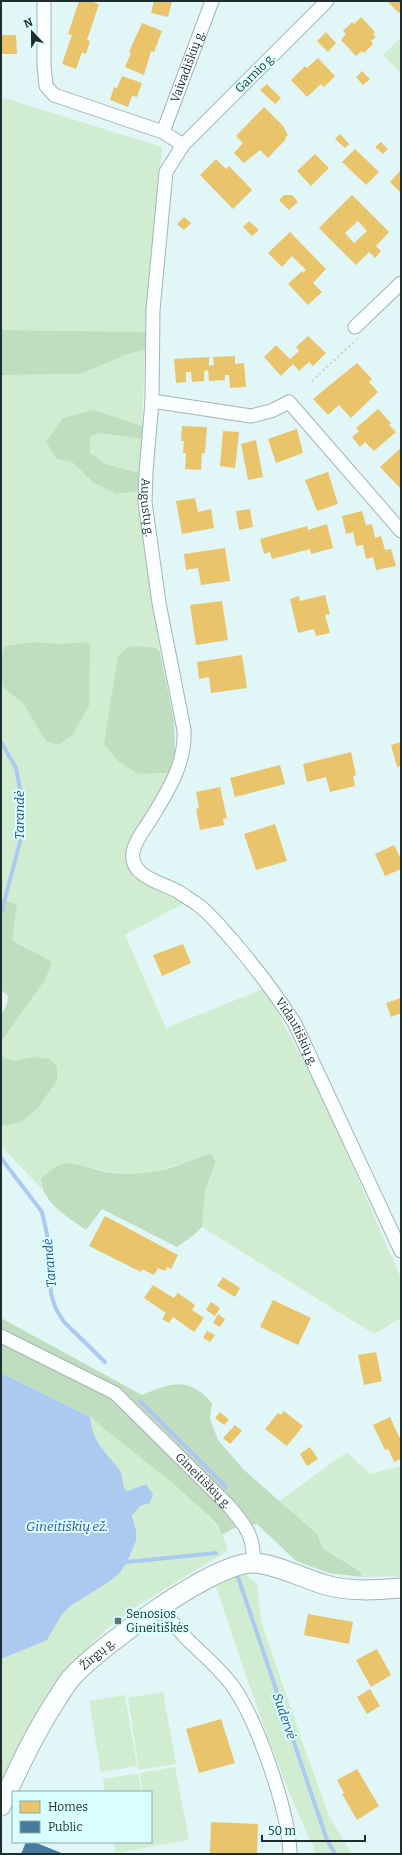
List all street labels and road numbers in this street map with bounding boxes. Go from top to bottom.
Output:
street label: Vaivadiškių g. [168,28,207,104]
street label: Garnio g. [232,50,278,96]
street label: Augustų g. [138,478,157,538]
street label: Vidautiškių g. [273,995,321,1068]
street label: Gineitiškių g. [172,1450,234,1511]
street label: Žirgų g. [77,1635,118,1673]

